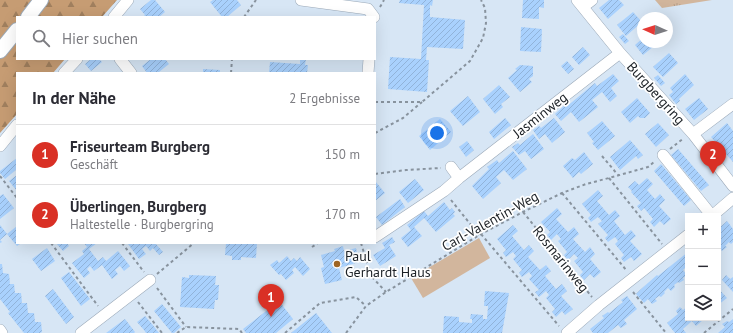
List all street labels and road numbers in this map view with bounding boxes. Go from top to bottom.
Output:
street label: Burgbergring [623,58,689,128]
street label: Jasminweg [508,88,571,143]
street label: Carl-Valentin-Weg [438,187,542,255]
street label: Rosmarinweg [529,222,593,296]

